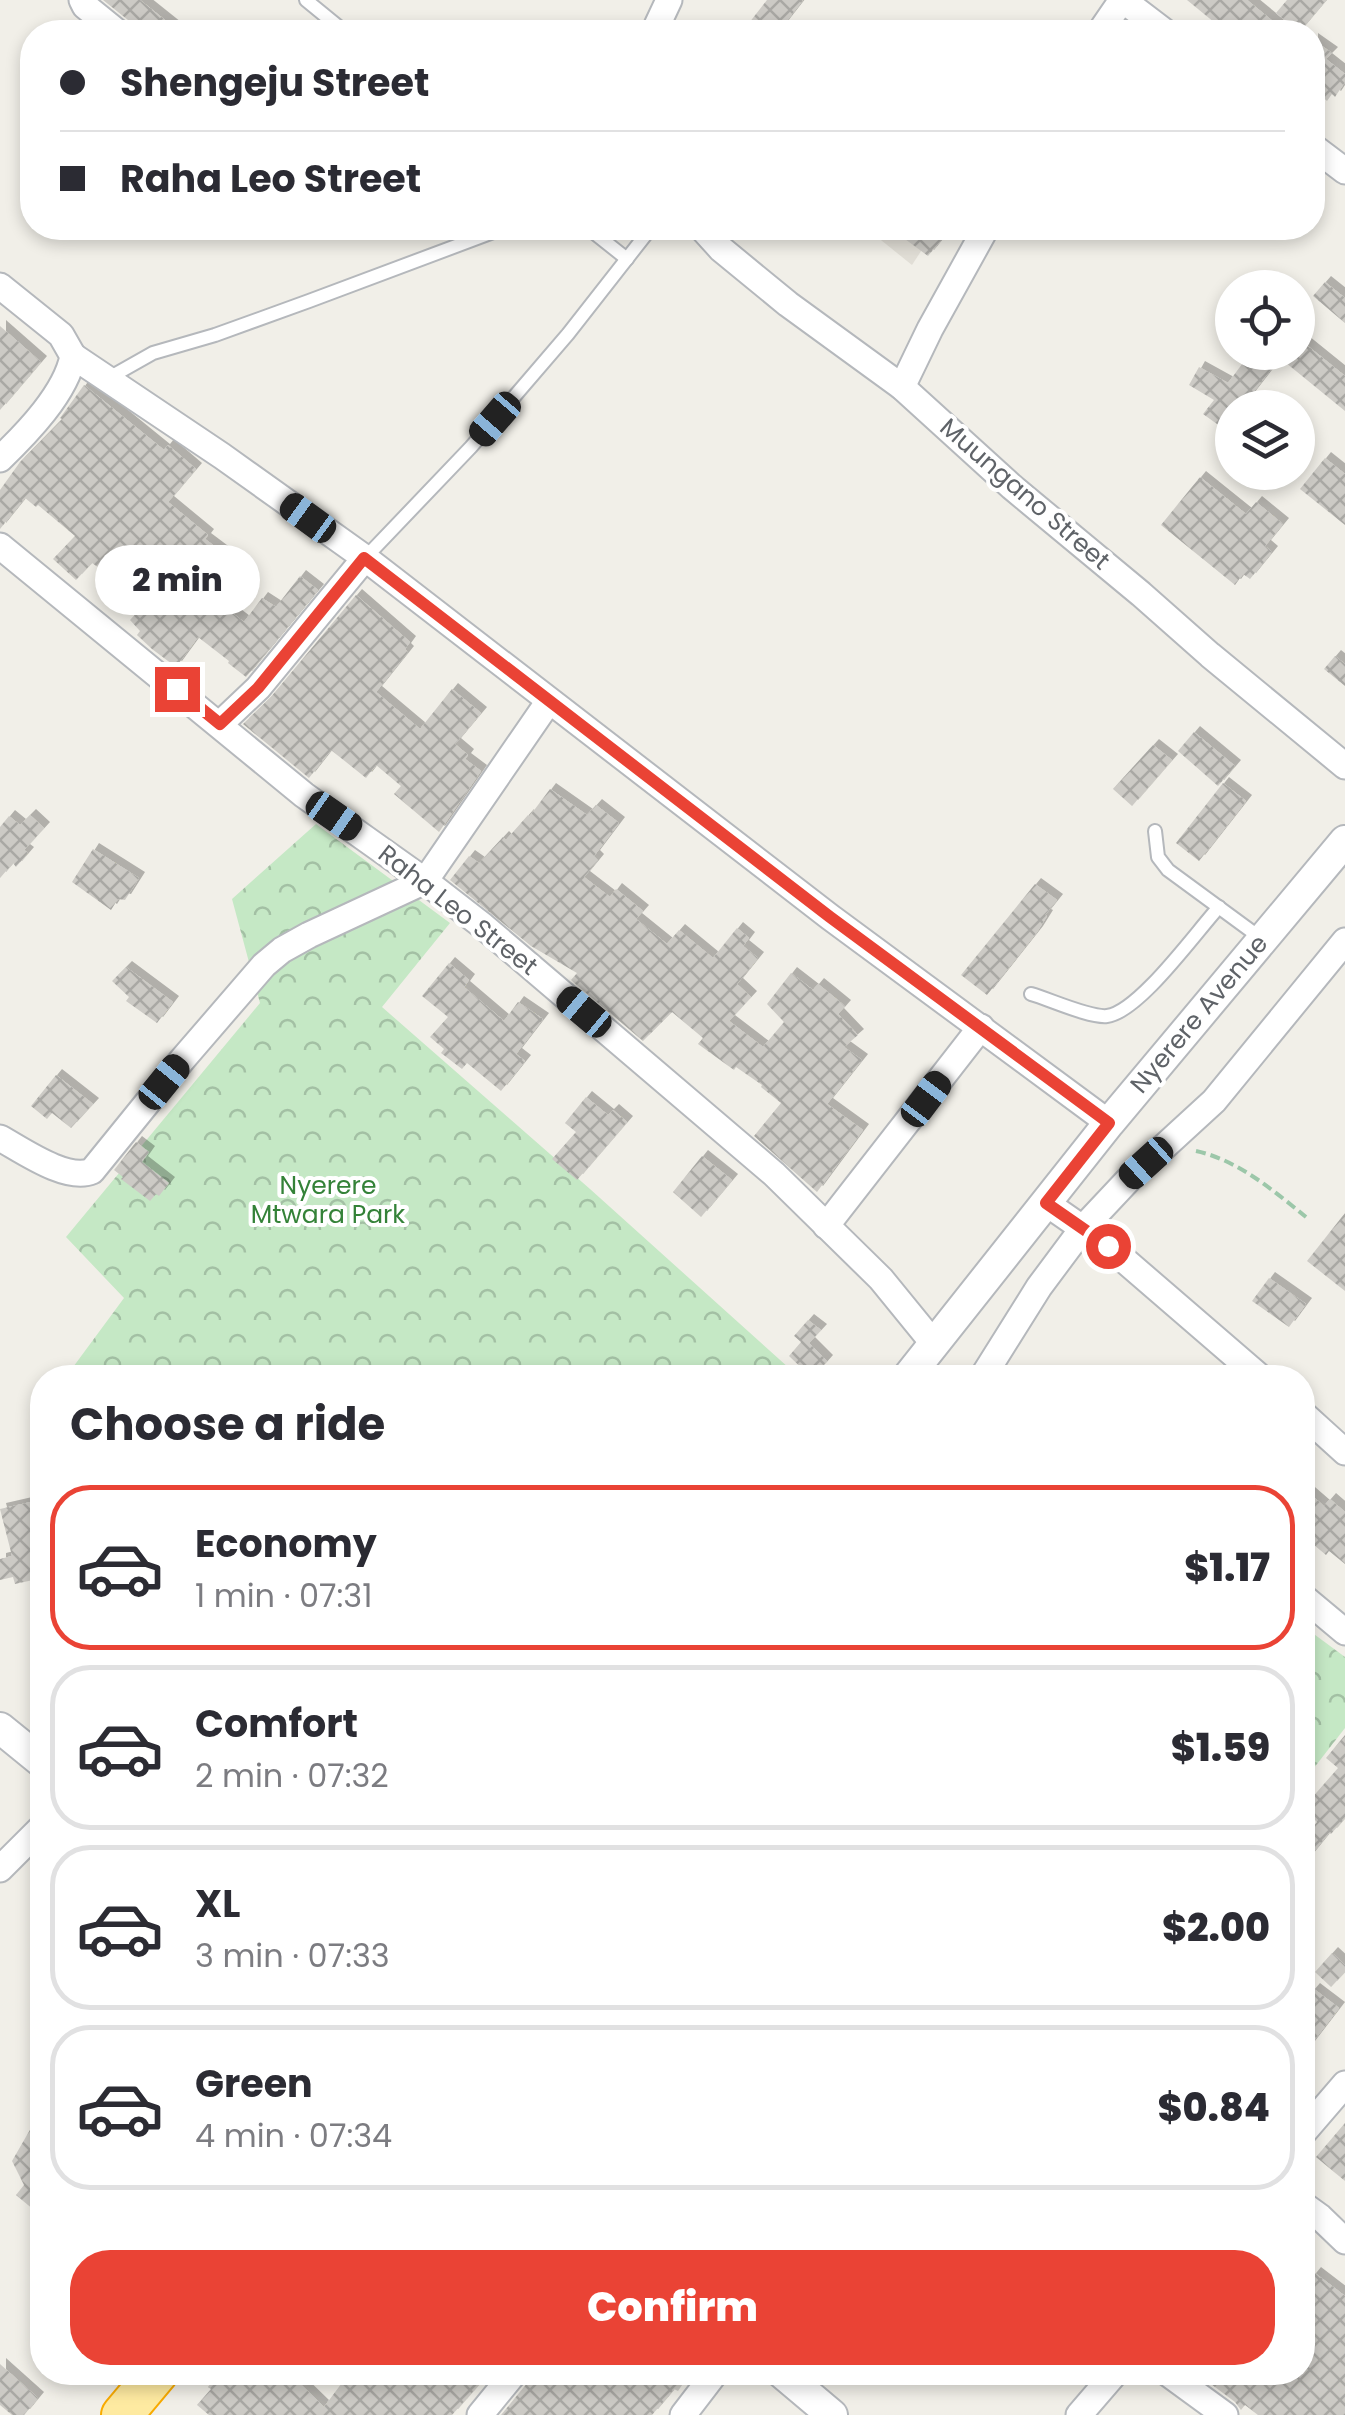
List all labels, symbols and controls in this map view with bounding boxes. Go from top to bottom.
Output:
text: Shengeju Street [120,56,429,109]
text: Raha Leo Street [120,152,421,205]
map controls [1215,270,1315,490]
button: locate [1215,270,1315,370]
car [464,387,526,451]
button: layers [1215,390,1315,490]
street label: Muungano Street [932,410,1118,578]
car [275,488,341,548]
callout: 2 min [94,544,260,614]
text: 2 min [132,557,223,602]
route end [155,667,200,712]
car [301,787,367,845]
street label: Raha Leo Street [371,837,545,983]
street label: Nyerere Avenue [1122,927,1276,1101]
car [551,981,617,1043]
car [133,1049,195,1115]
car [896,1066,956,1132]
car [1114,1132,1178,1194]
park label: Nyerere Mtwara Park [251,1168,405,1232]
route start [1086,1224,1131,1269]
text: Choose a ride [70,1393,385,1456]
text: Economy [195,1517,377,1570]
icon: car [75,1523,165,1613]
text: $1.17 [1184,1541,1270,1594]
text: 1 min · 07:31 [195,1573,372,1618]
text: Comfort [195,1697,358,1750]
icon: car [75,1703,165,1793]
text: $1.59 [1171,1721,1270,1774]
text: 2 min · 07:32 [195,1753,389,1798]
text: XL [195,1877,240,1930]
icon: car [75,1883,165,1973]
text: $2.00 [1162,1901,1270,1954]
text: 3 min · 07:33 [195,1933,390,1978]
text: Green [195,2057,313,2110]
icon: car [75,2063,165,2153]
text: $0.84 [1157,2081,1270,2134]
text: 4 min · 07:34 [195,2113,392,2158]
button: Confirm [70,2250,1275,2365]

